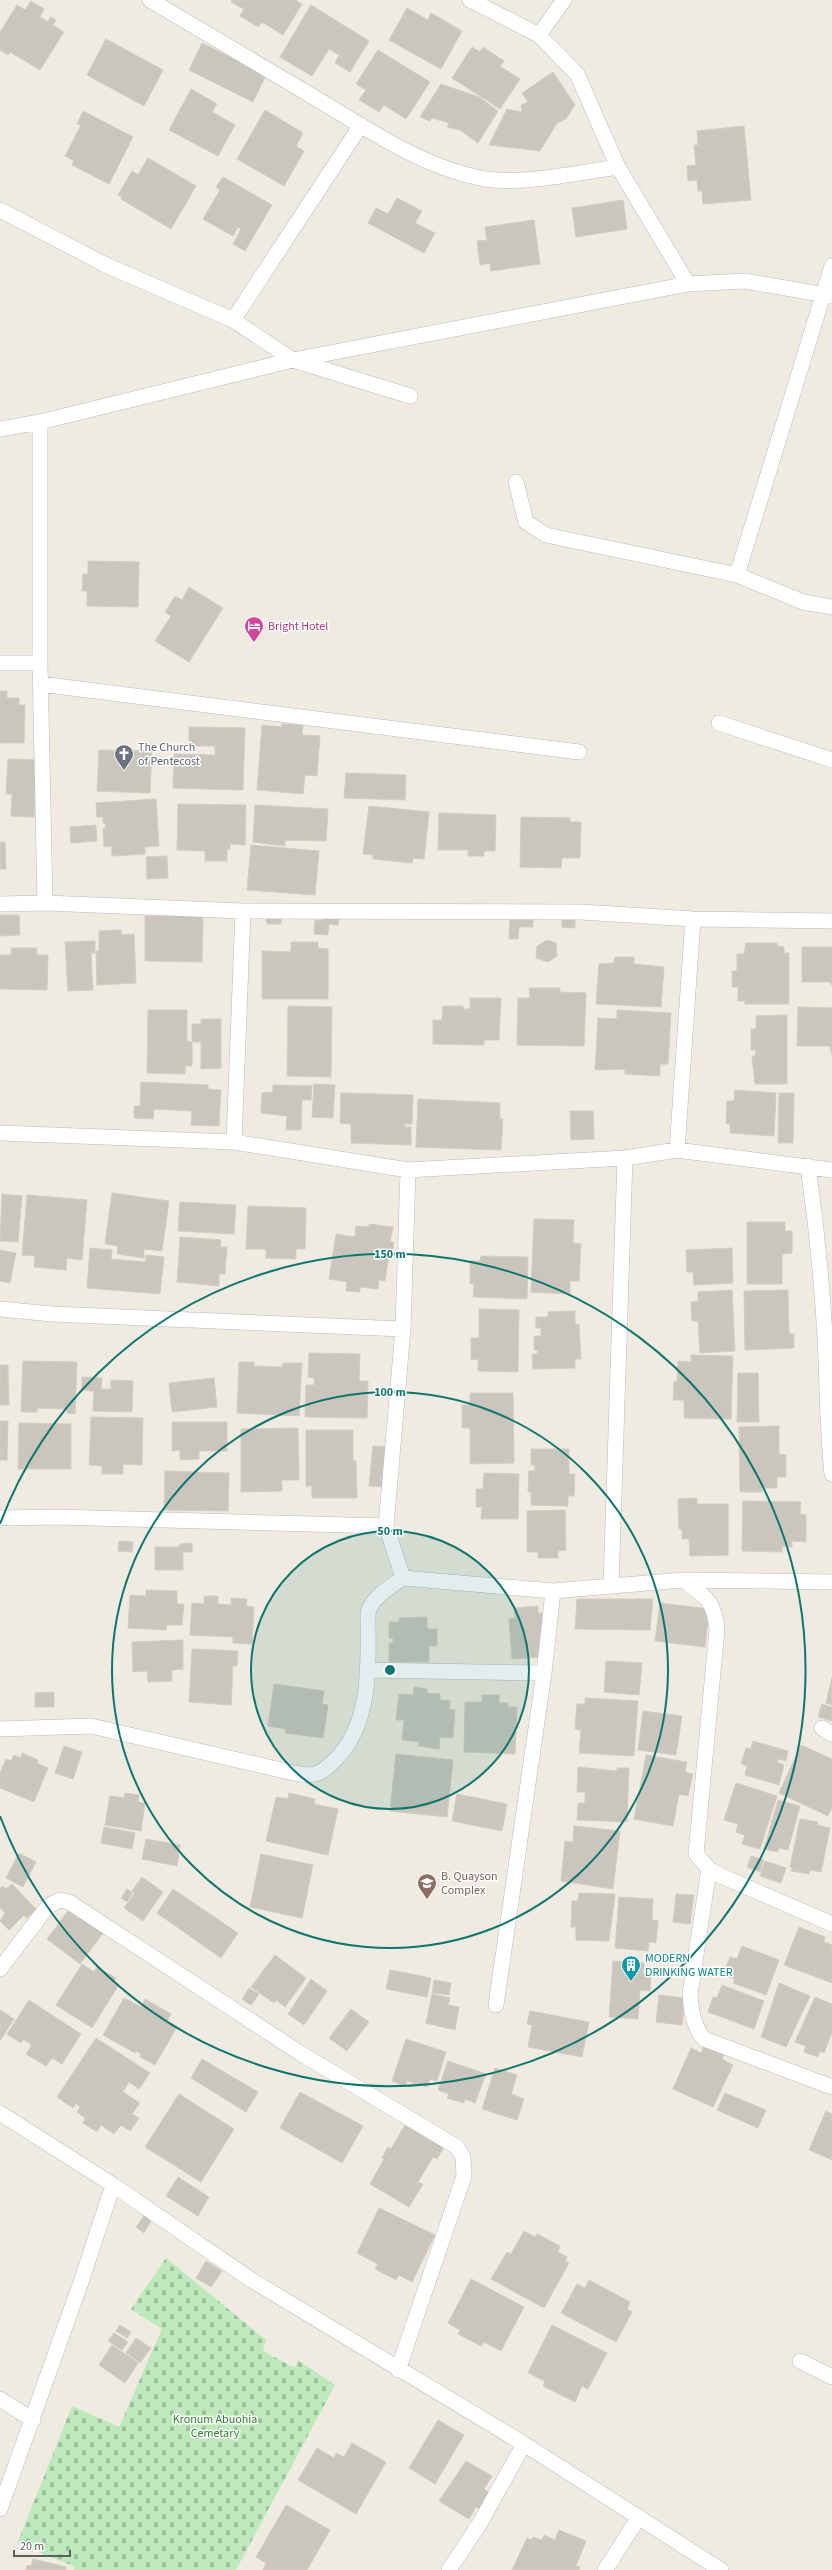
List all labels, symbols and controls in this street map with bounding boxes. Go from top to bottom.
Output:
hotel icon: Bright Hotel [243,615,265,643]
place label: Bright Hotel [268,618,328,635]
place label: The Church of Pentecost [138,739,200,770]
church icon: The Church of Pentecost [113,743,135,771]
text: 150 m [374,1246,406,1263]
text: 100 m [374,1384,406,1401]
text: 50 m [377,1523,403,1540]
centre of rings [383,1663,397,1677]
place label: B. Quayson Complex [441,1868,498,1899]
school or university icon: B. Quayson Complex [416,1872,438,1900]
place label: MODERN DRINKING WATER [645,1950,733,1981]
building icon: MODERN DRINKING WATER [620,1954,642,1982]
park label: Kronum Abuohia Cemetary [173,2411,257,2442]
scale bar [14,2532,70,2558]
text: 20 m [20,2538,44,2555]

